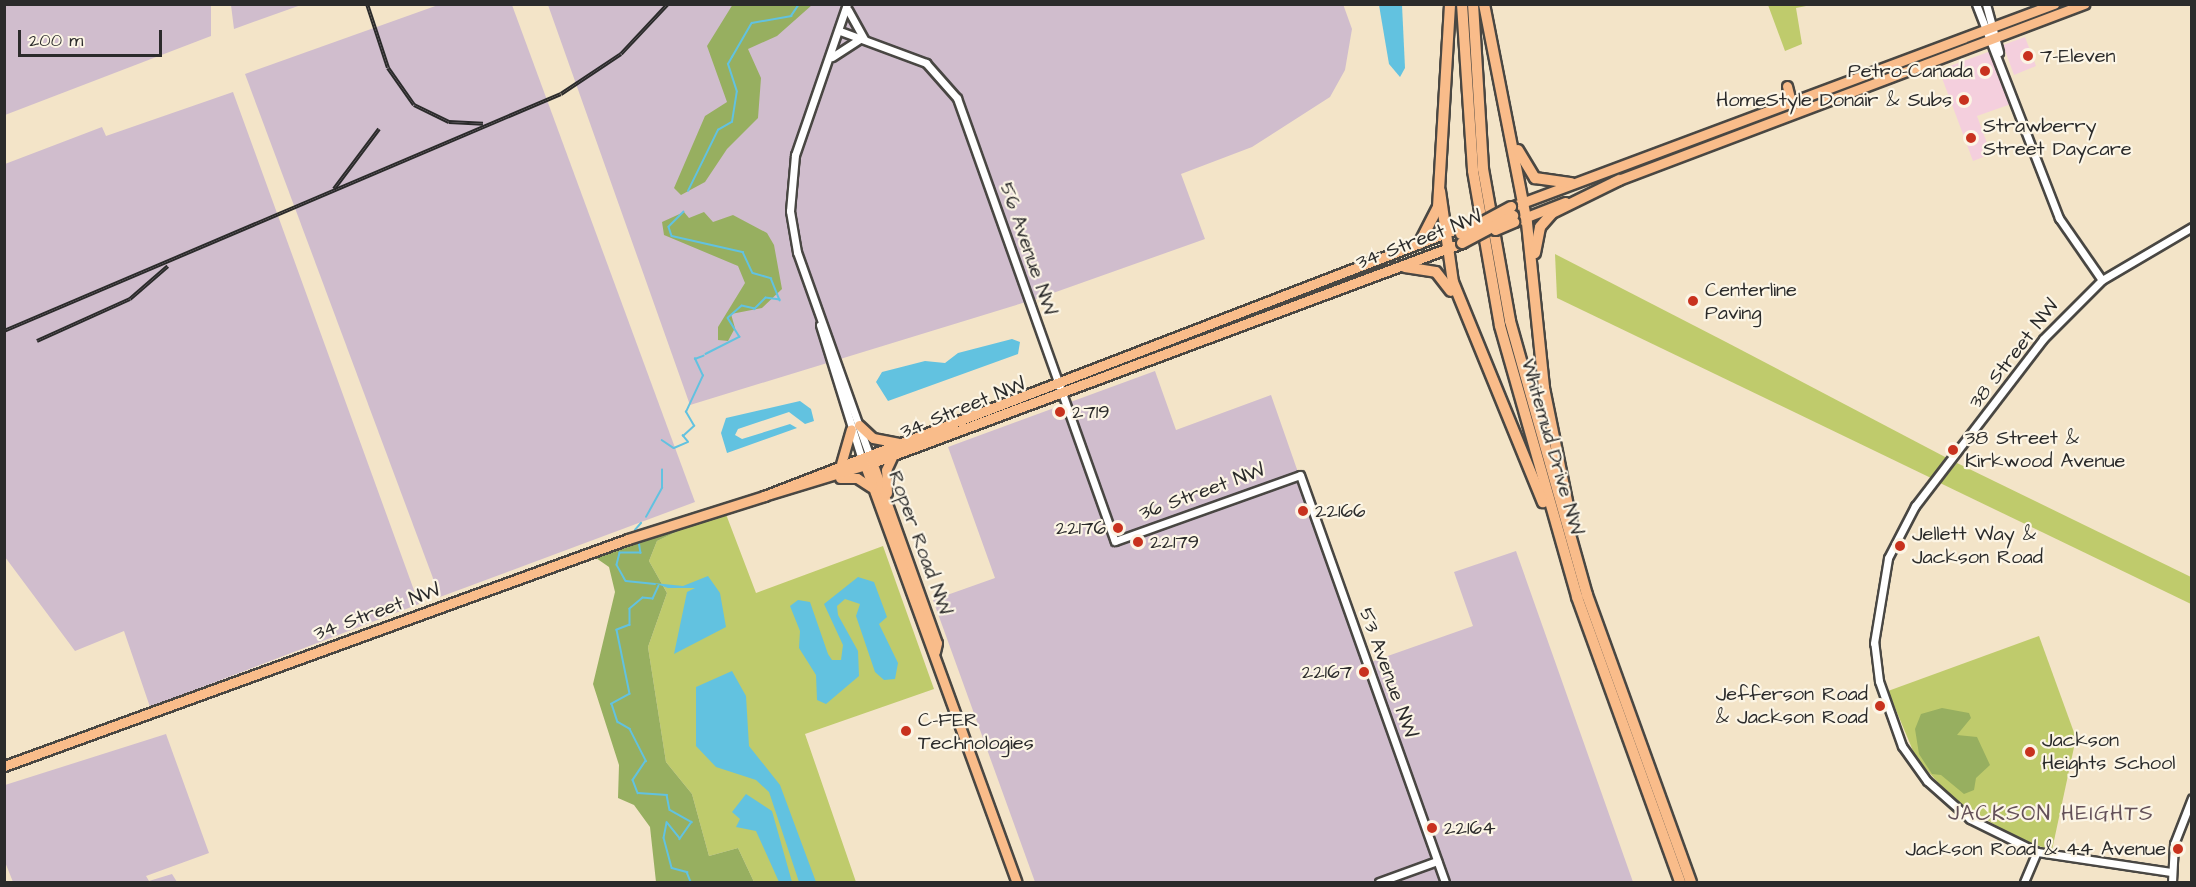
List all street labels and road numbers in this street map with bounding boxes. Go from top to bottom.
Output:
street label: 56 Avenue NW [994,179,1062,319]
street label: 34 Street NW [1353,205,1485,275]
street label: 38 Street NW [1964,295,2064,413]
street label: Whitemud Drive NW [1515,356,1589,538]
street label: 34 Street NW [897,372,1029,444]
street label: 36 Street NW [1136,458,1268,526]
street label: Roper Road NW [883,468,957,618]
street label: 34 Street NW [310,578,444,646]
street label: 53 Avenue NW [1353,605,1423,741]

